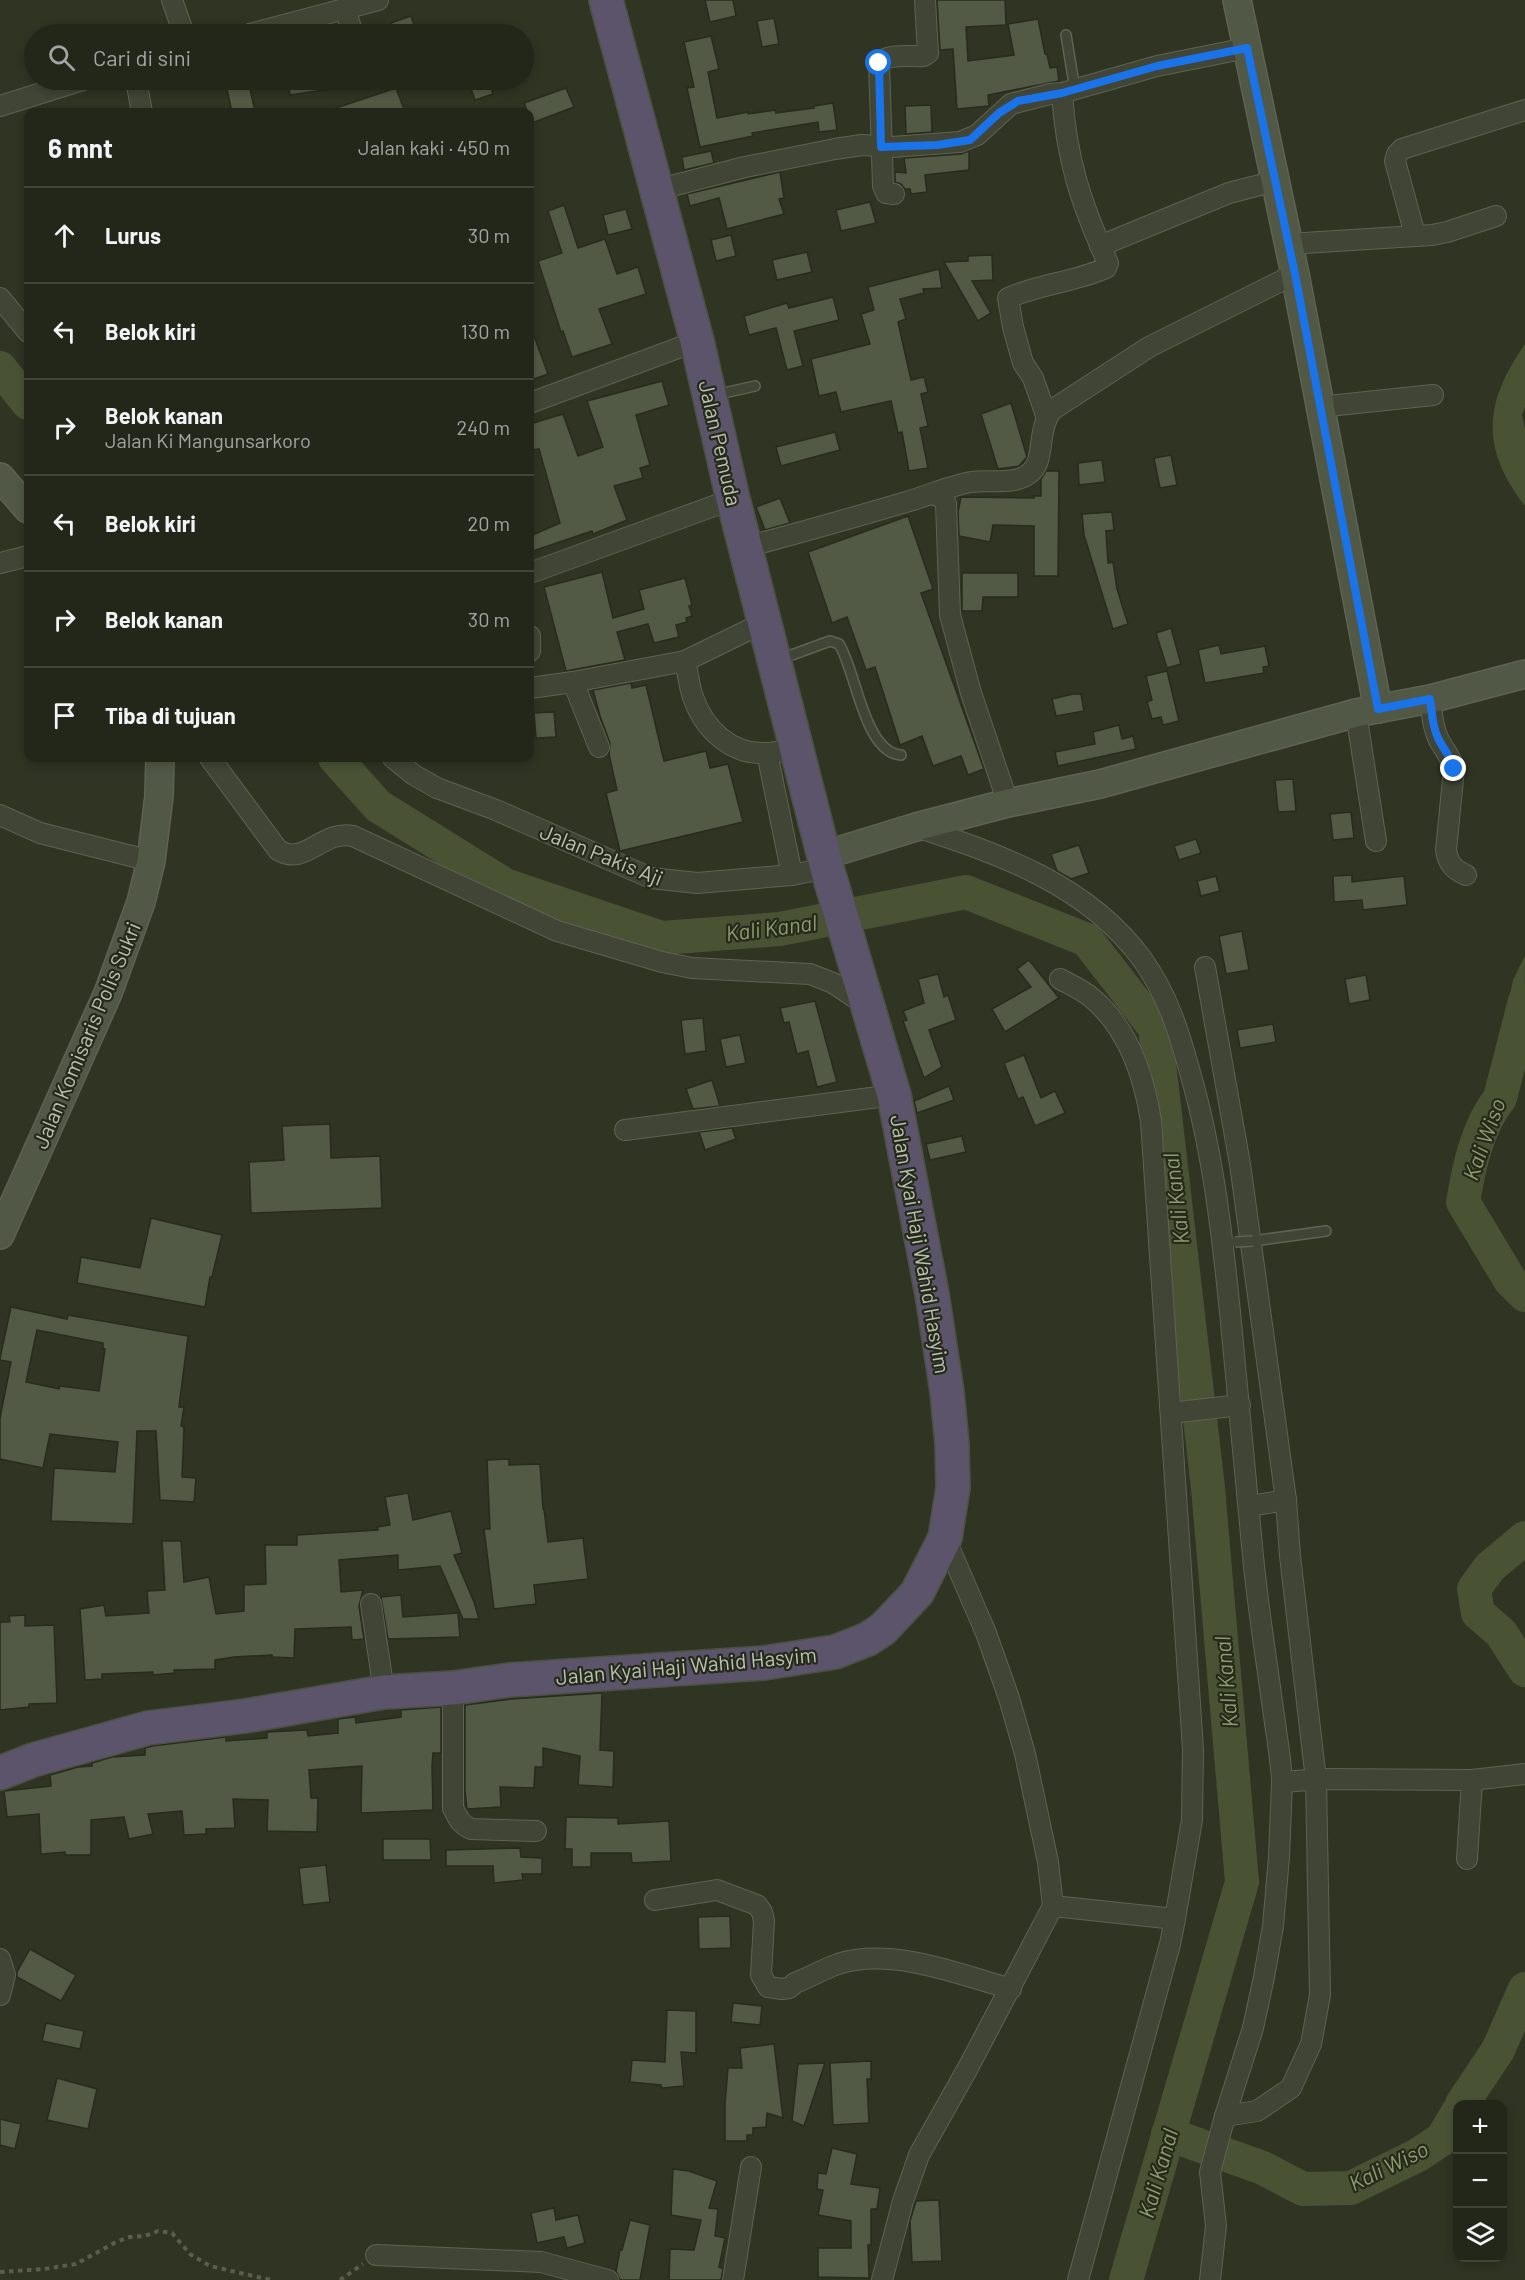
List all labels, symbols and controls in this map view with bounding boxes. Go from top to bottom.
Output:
search box [24,24,534,90]
icon: search [45,41,78,74]
text: Cari di sini [93,44,191,70]
route start [865,49,891,75]
text: 6 mnt [48,132,113,163]
text: Jalan kaki · 450 m [358,135,510,159]
icon: ahead [48,219,81,252]
text: Lurus [105,222,161,248]
text: 30 m [468,223,510,247]
icon: left [48,315,81,348]
text: Belok kiri [105,318,196,344]
text: 130 m [461,319,510,343]
street label: Jalan Pemuda [694,378,748,508]
text: Belok kanan [105,402,223,428]
icon: right [48,411,81,444]
text: 240 m [456,415,510,439]
text: Jalan Ki Mangunsarkoro [105,428,311,452]
icon: left [48,507,81,540]
text: Belok kiri [105,510,196,536]
text: 20 m [467,511,510,535]
icon: right [48,603,81,636]
text: Belok kanan [105,606,223,632]
text: 30 m [468,607,510,631]
icon: arrive [48,699,81,732]
text: Tiba di tujuan [105,702,236,728]
route end [1440,755,1466,781]
street label: Jalan Pakis Aji [537,818,667,890]
water label: Kali Kanal [724,909,818,945]
street label: Jalan Komisaris Polis Sukri [27,918,145,1152]
water label: Kali Wiso [1456,1095,1510,1183]
street label: Jalan Kyai Haji Wahid Hasyim [886,1113,956,1375]
water label: Kali Kanal [1157,1152,1193,1246]
water label: Kali Kanal [1208,1635,1242,1729]
street label: Jalan Kyai Haji Wahid Hasyim [554,1641,818,1689]
map controls [1453,2100,1507,2262]
button: + [1453,2100,1507,2154]
water label: Kali Kanal [1132,2125,1182,2221]
water label: Kali Wiso [1344,2135,1432,2195]
button: − [1453,2154,1507,2208]
button: layers [1453,2208,1507,2262]

